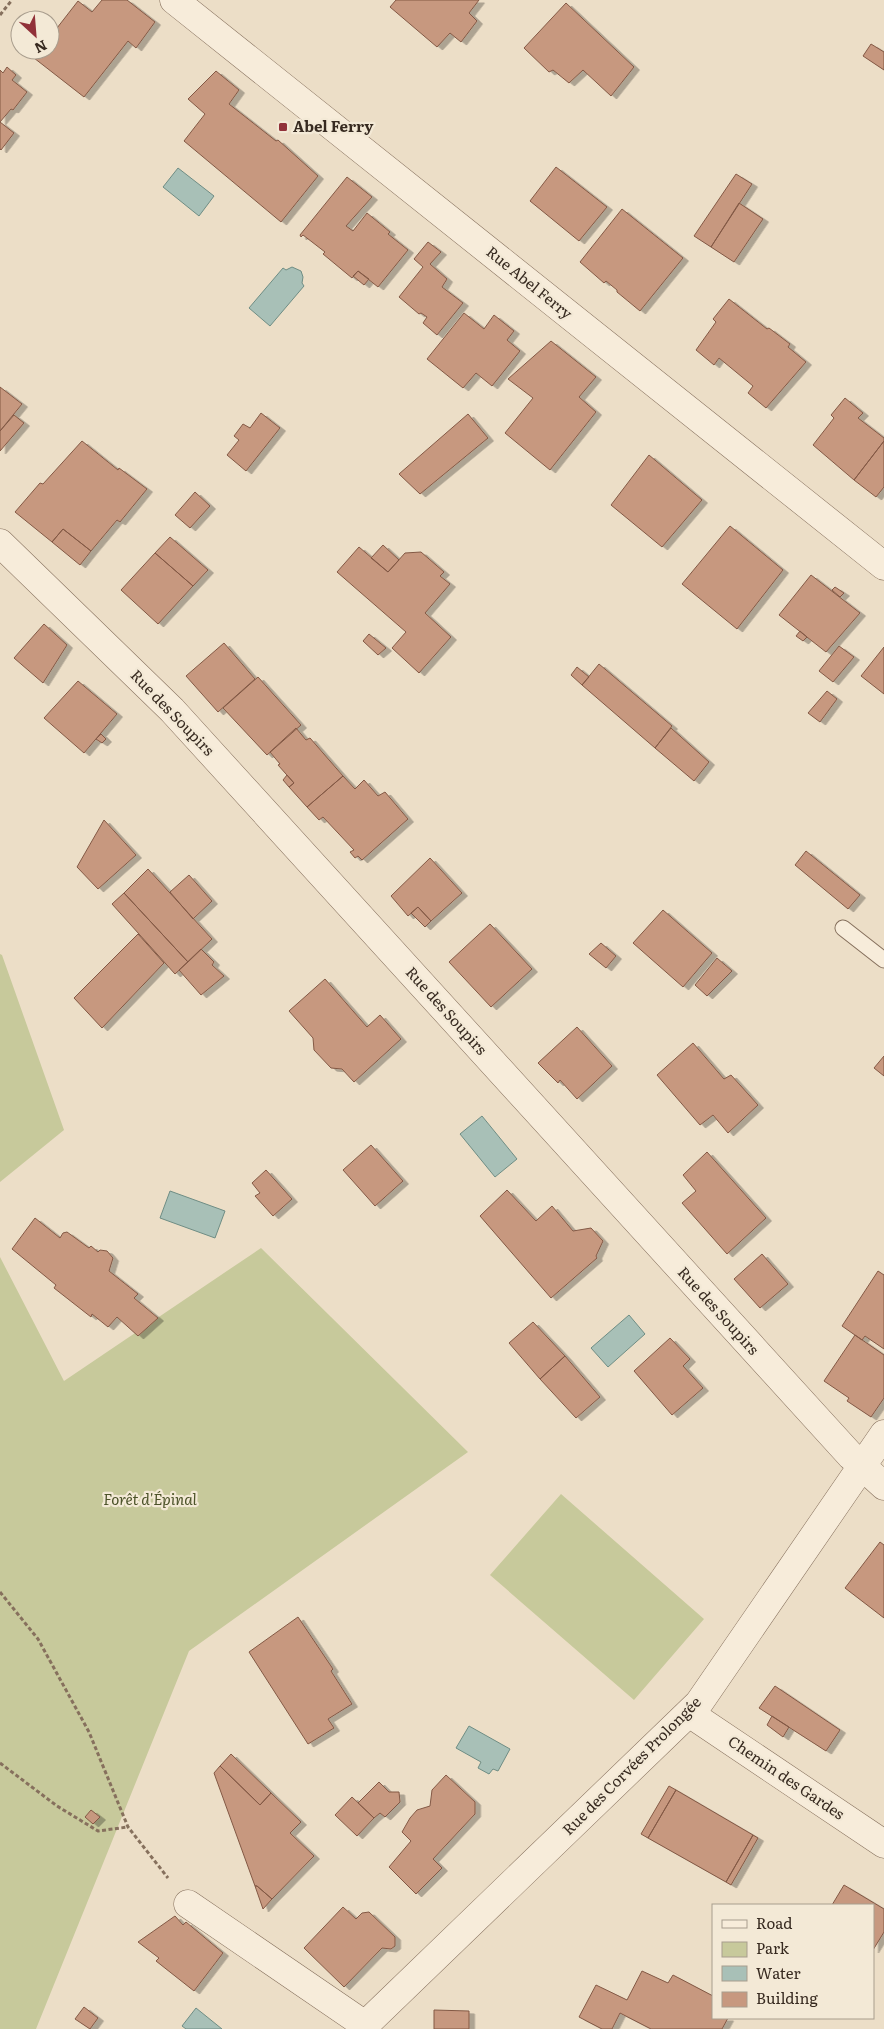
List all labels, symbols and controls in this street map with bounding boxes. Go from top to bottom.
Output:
north arrow [10,10,60,60]
text: N [31,36,51,59]
place label: Abel Ferry [293,114,374,137]
marker: Abel Ferry [277,121,289,133]
street label: Rue Abel Ferry [482,240,578,324]
street label: Rue des Soupirs [126,664,220,760]
street label: Rue des Soupirs [401,961,493,1060]
street label: Rue des Soupirs [673,1261,765,1360]
park label: Forêt d'Épinal [103,1487,198,1510]
street label: Rue des Corvées Prolongée [556,1690,706,1840]
street label: Chemin des Gardes [724,1729,850,1824]
legend [712,1904,874,2019]
text: Road [756,1911,792,1934]
text: Park [756,1936,790,1959]
text: Water [756,1961,801,1984]
text: Building [756,1986,818,2009]

